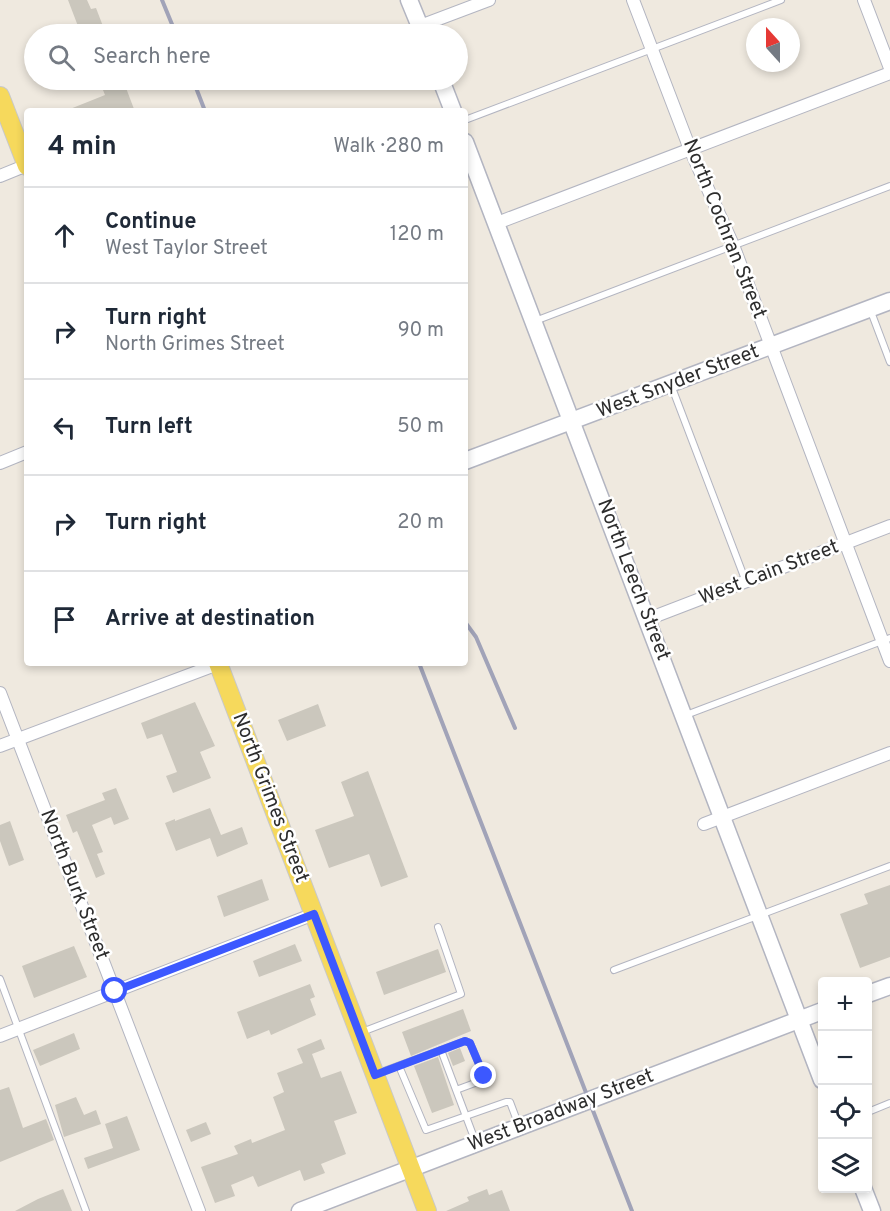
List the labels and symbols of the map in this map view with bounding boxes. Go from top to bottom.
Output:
north arrow [746,18,800,72]
street label: North Cochran Street [676,135,772,323]
street label: West Snyder Street [593,339,763,425]
street label: North Leech Street [590,496,676,664]
street label: West Cain Street [695,534,843,612]
street label: North Grimes Street [226,709,314,887]
street label: North Burk Street [33,806,115,964]
route start [101,977,127,1003]
route end [470,1062,496,1088]
street label: West Broadway Street [464,1064,658,1158]

